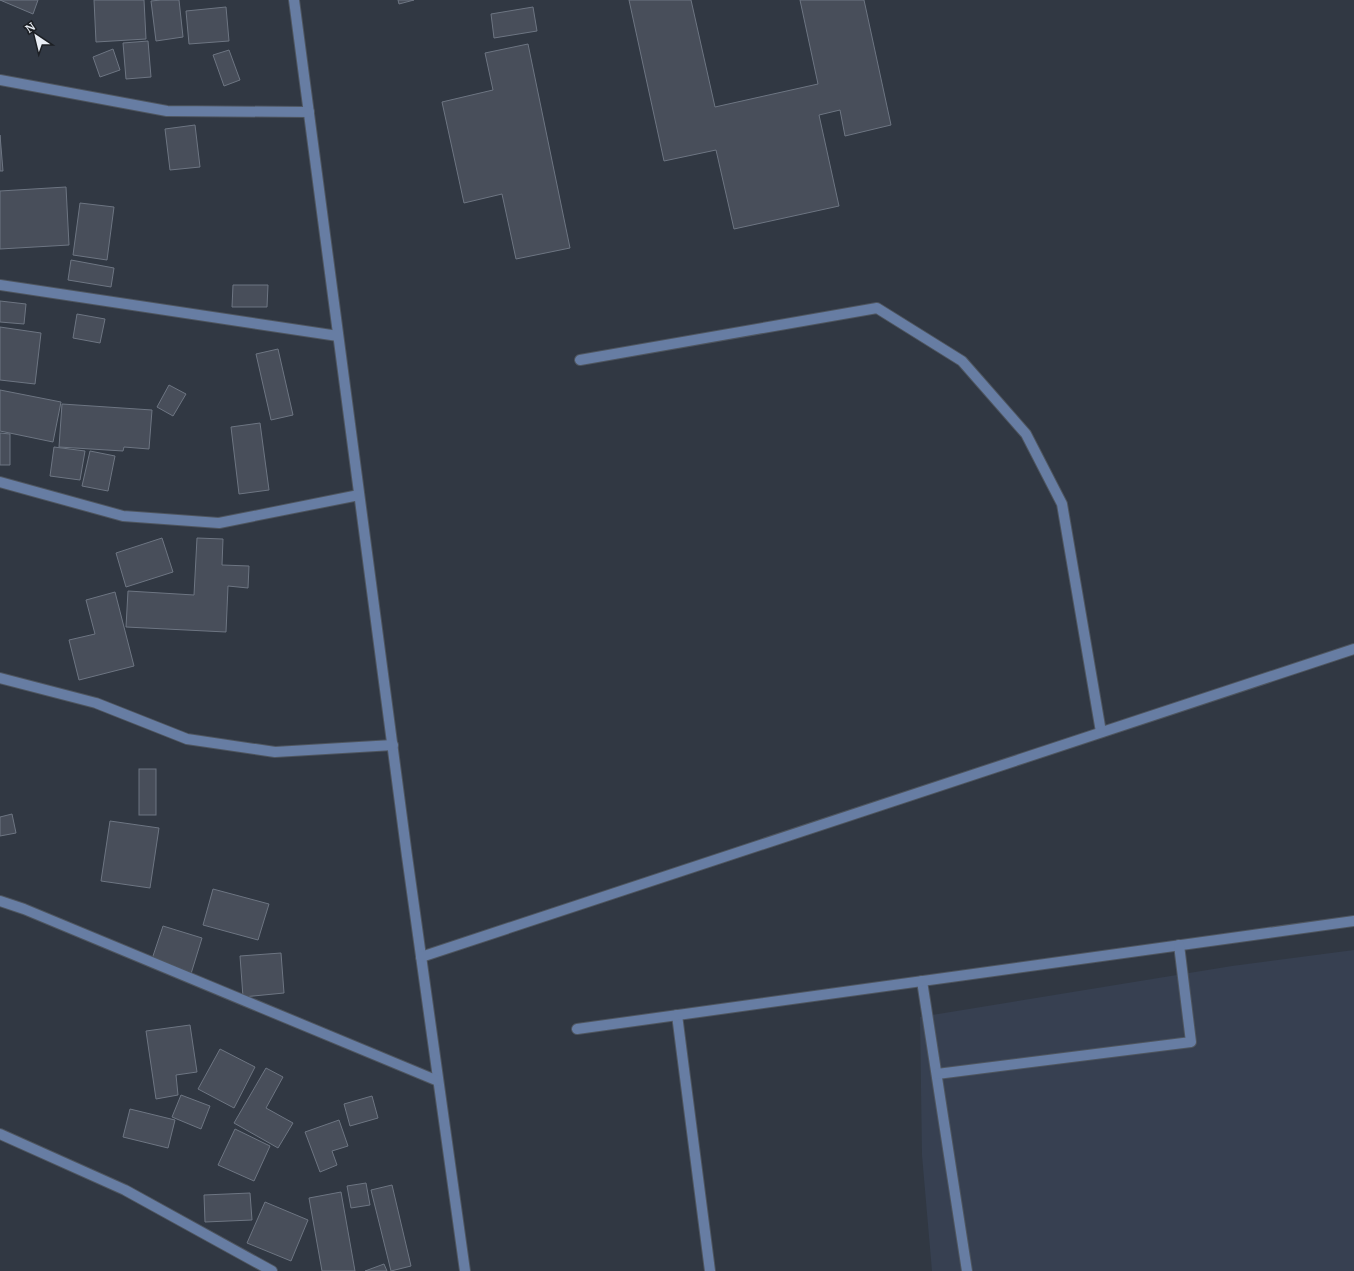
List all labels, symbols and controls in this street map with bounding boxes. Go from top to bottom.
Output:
north arrow [16,16,56,56]
text: N [23,19,38,36]

